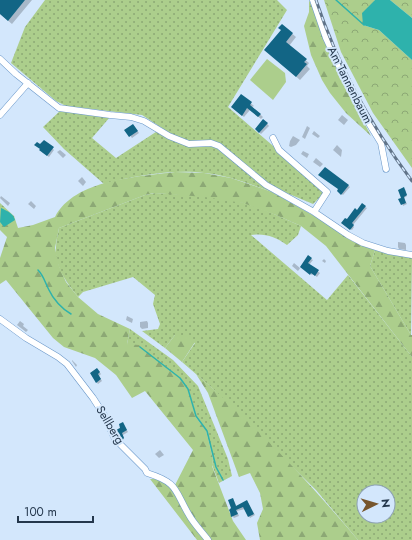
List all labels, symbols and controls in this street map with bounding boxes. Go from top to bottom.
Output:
street label: Am Tannenbaum [323,43,377,127]
street label: Sellberg [91,402,129,448]
north arrow [356,484,396,524]
scale bar [18,498,93,524]
text: N [378,498,394,508]
text: 100 m [24,503,57,521]

